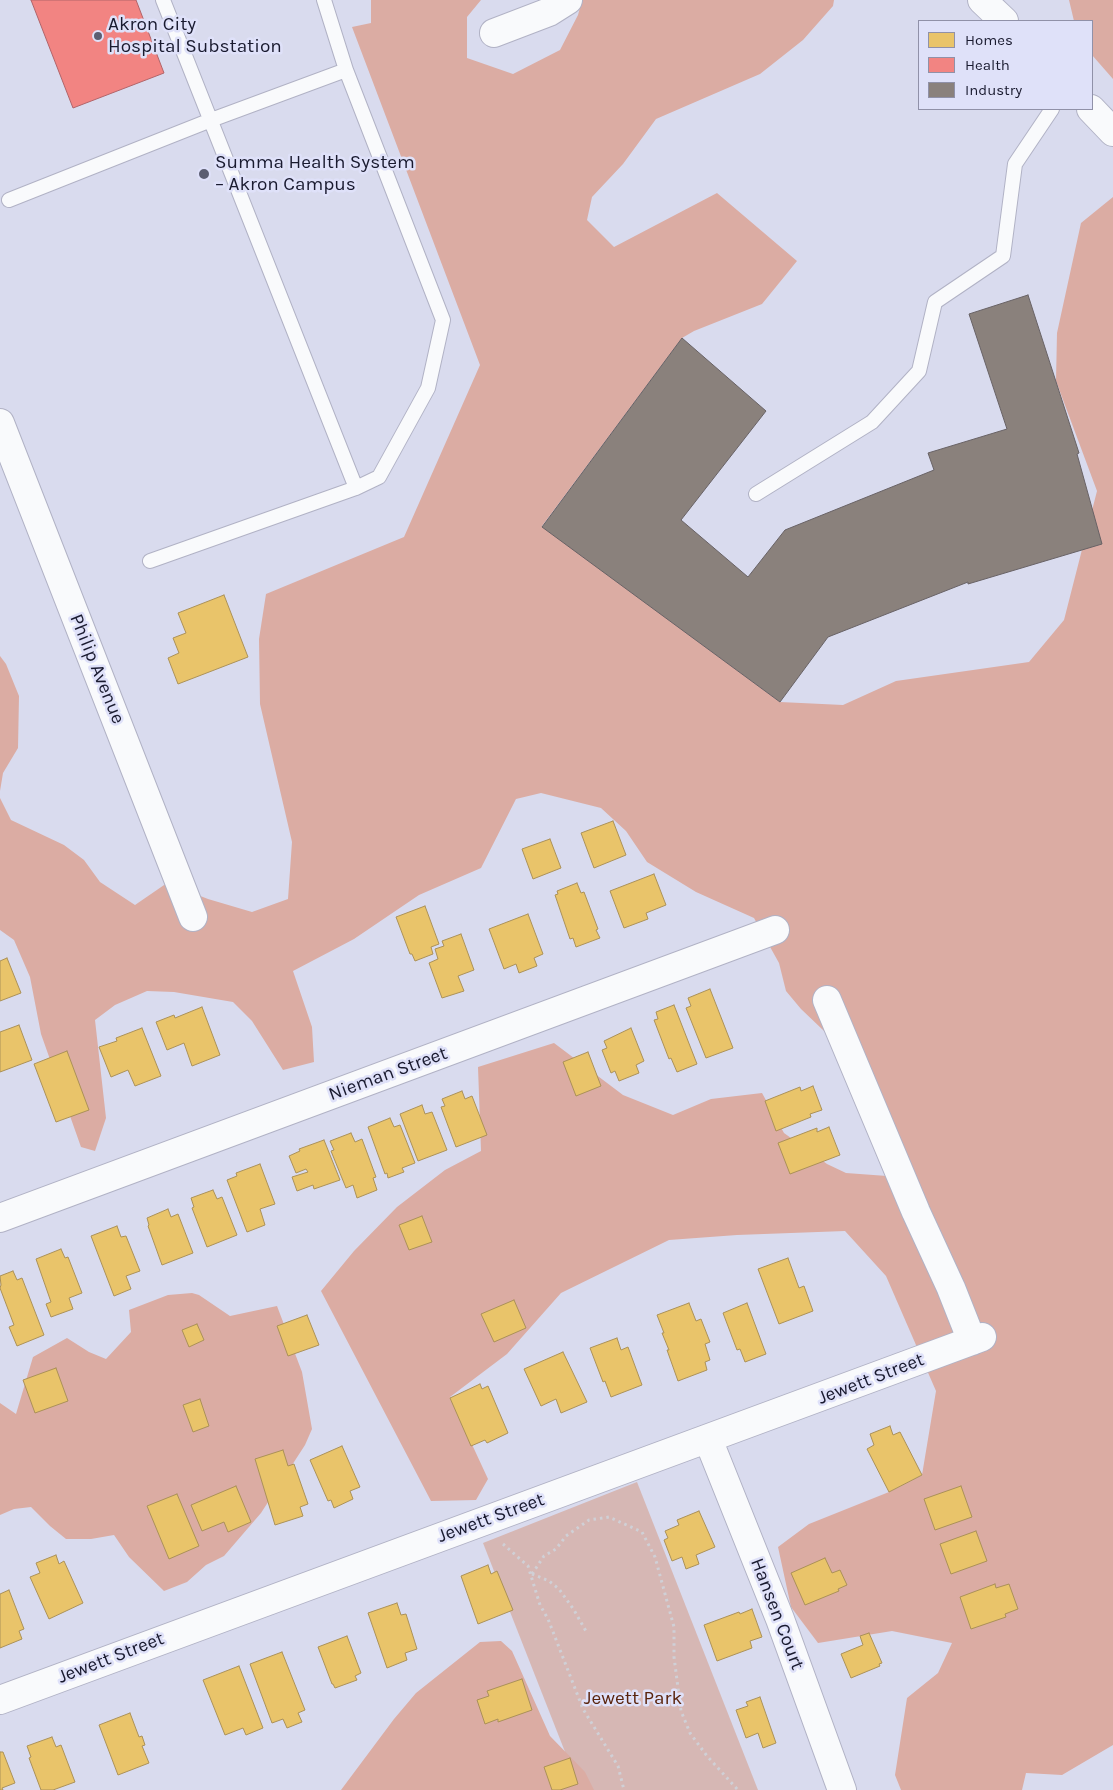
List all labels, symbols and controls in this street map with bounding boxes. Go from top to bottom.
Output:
place label: Akron City Hospital Substation [108,14,282,58]
legend [918,20,1093,110]
marker: Akron City Hospital Substation [92,30,104,42]
text: Homes [965,31,1013,49]
text: Health [965,56,1010,74]
text: Industry [965,81,1022,99]
place label: Summa Health System – Akron Campus [215,152,415,196]
marker: Summa Health System – Akron Campus [197,167,211,181]
street label: Philip Avenue [65,611,129,727]
street label: Nieman Street [325,1042,451,1106]
street label: Jewett Street [815,1348,927,1410]
street label: Jewett Street [435,1488,547,1548]
street label: Hansen Court [745,1555,809,1673]
street label: Jewett Street [55,1627,167,1689]
park label: Jewett Park [584,1688,682,1710]

